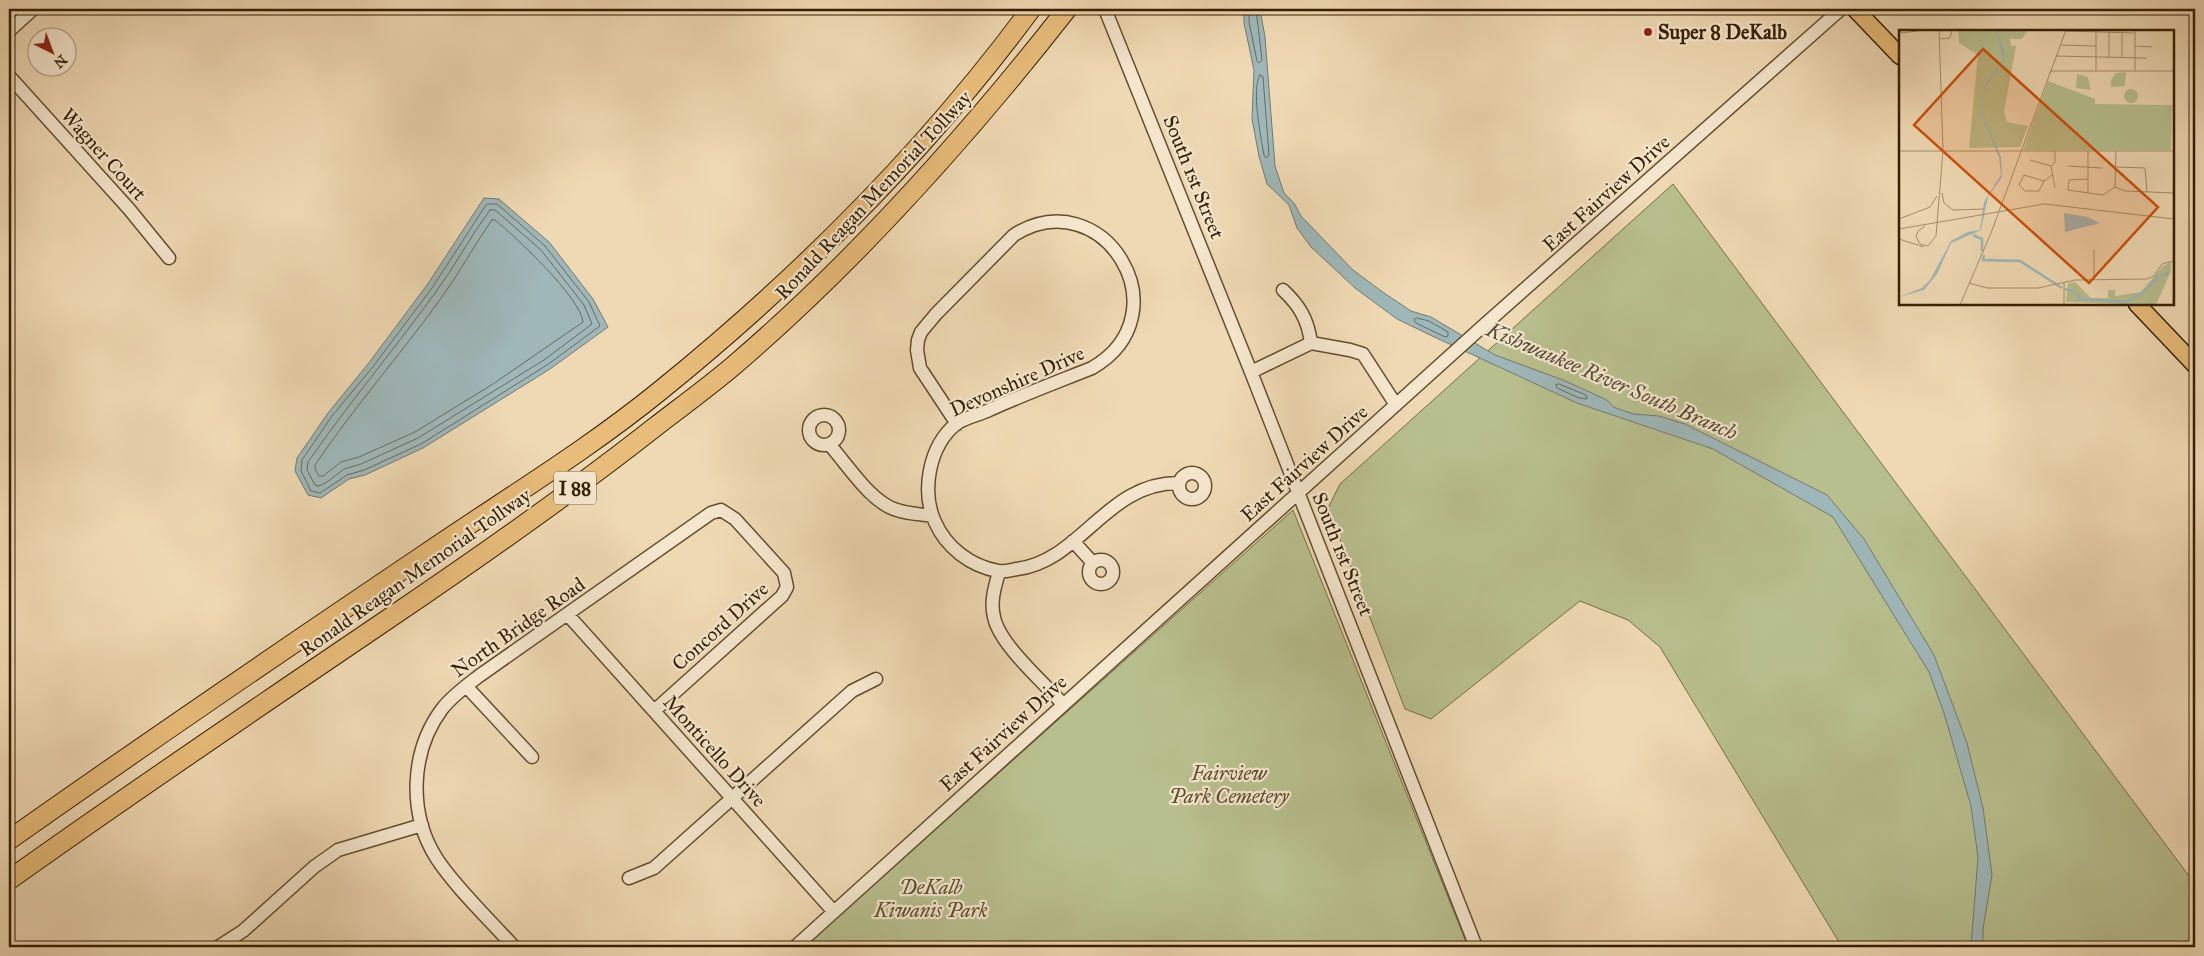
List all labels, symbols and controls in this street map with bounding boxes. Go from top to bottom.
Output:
place label: Super 8 DeKalb [1658,20,1787,45]
marker: Super 8 DeKalb [1642,26,1654,38]
north arrow [28,28,78,78]
inset map [1899,30,2174,305]
text: N [50,51,70,72]
street label: Ronald Reagan Memorial Tollway [770,85,977,305]
street label: Wagner Court [56,103,152,206]
street label: South 1st Street [1158,112,1230,242]
street label: East Fairview Drive [1537,130,1675,256]
water label: Kishwaukee River South Branch [1482,316,1741,446]
street label: Devonshire Drive [946,341,1088,421]
street label: East Fairview Drive [1235,400,1373,526]
road number: I 88 [554,472,596,504]
street label: Ronald Reagan Memorial Tollway [295,482,536,662]
street label: South 1st Street [1307,489,1379,619]
street label: North Bridge Road [447,572,590,683]
street label: Concord Drive [667,577,773,675]
street label: East Fairview Drive [934,670,1072,796]
street label: Monticello Drive [659,690,771,812]
park label: Fairview Park Cemetery [1169,761,1290,808]
park label: DeKalb Kiwanis Park [873,875,988,922]

